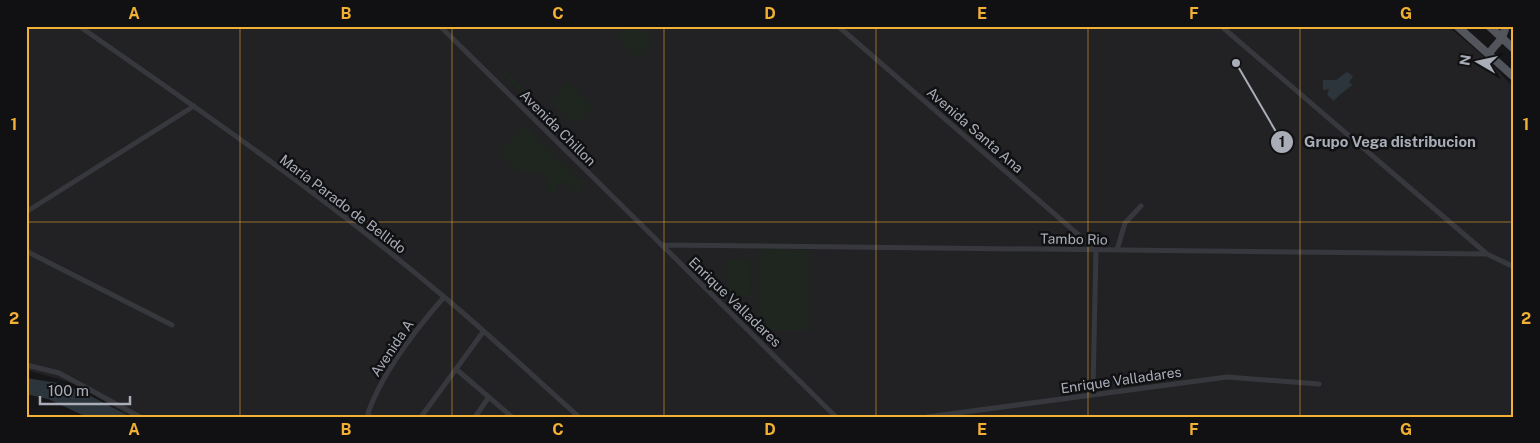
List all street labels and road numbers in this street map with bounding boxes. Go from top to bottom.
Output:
street label: Avenida Santa Ana [924,84,1026,176]
street label: Avenida Chillon [517,87,599,169]
street label: María Parado de Bellido [277,151,409,257]
street label: Tambo Rio [1040,230,1108,248]
street label: Enrique Valladares [686,254,784,350]
street label: Avenida A [367,317,417,379]
street label: Enrique Valladares [1060,364,1182,396]

